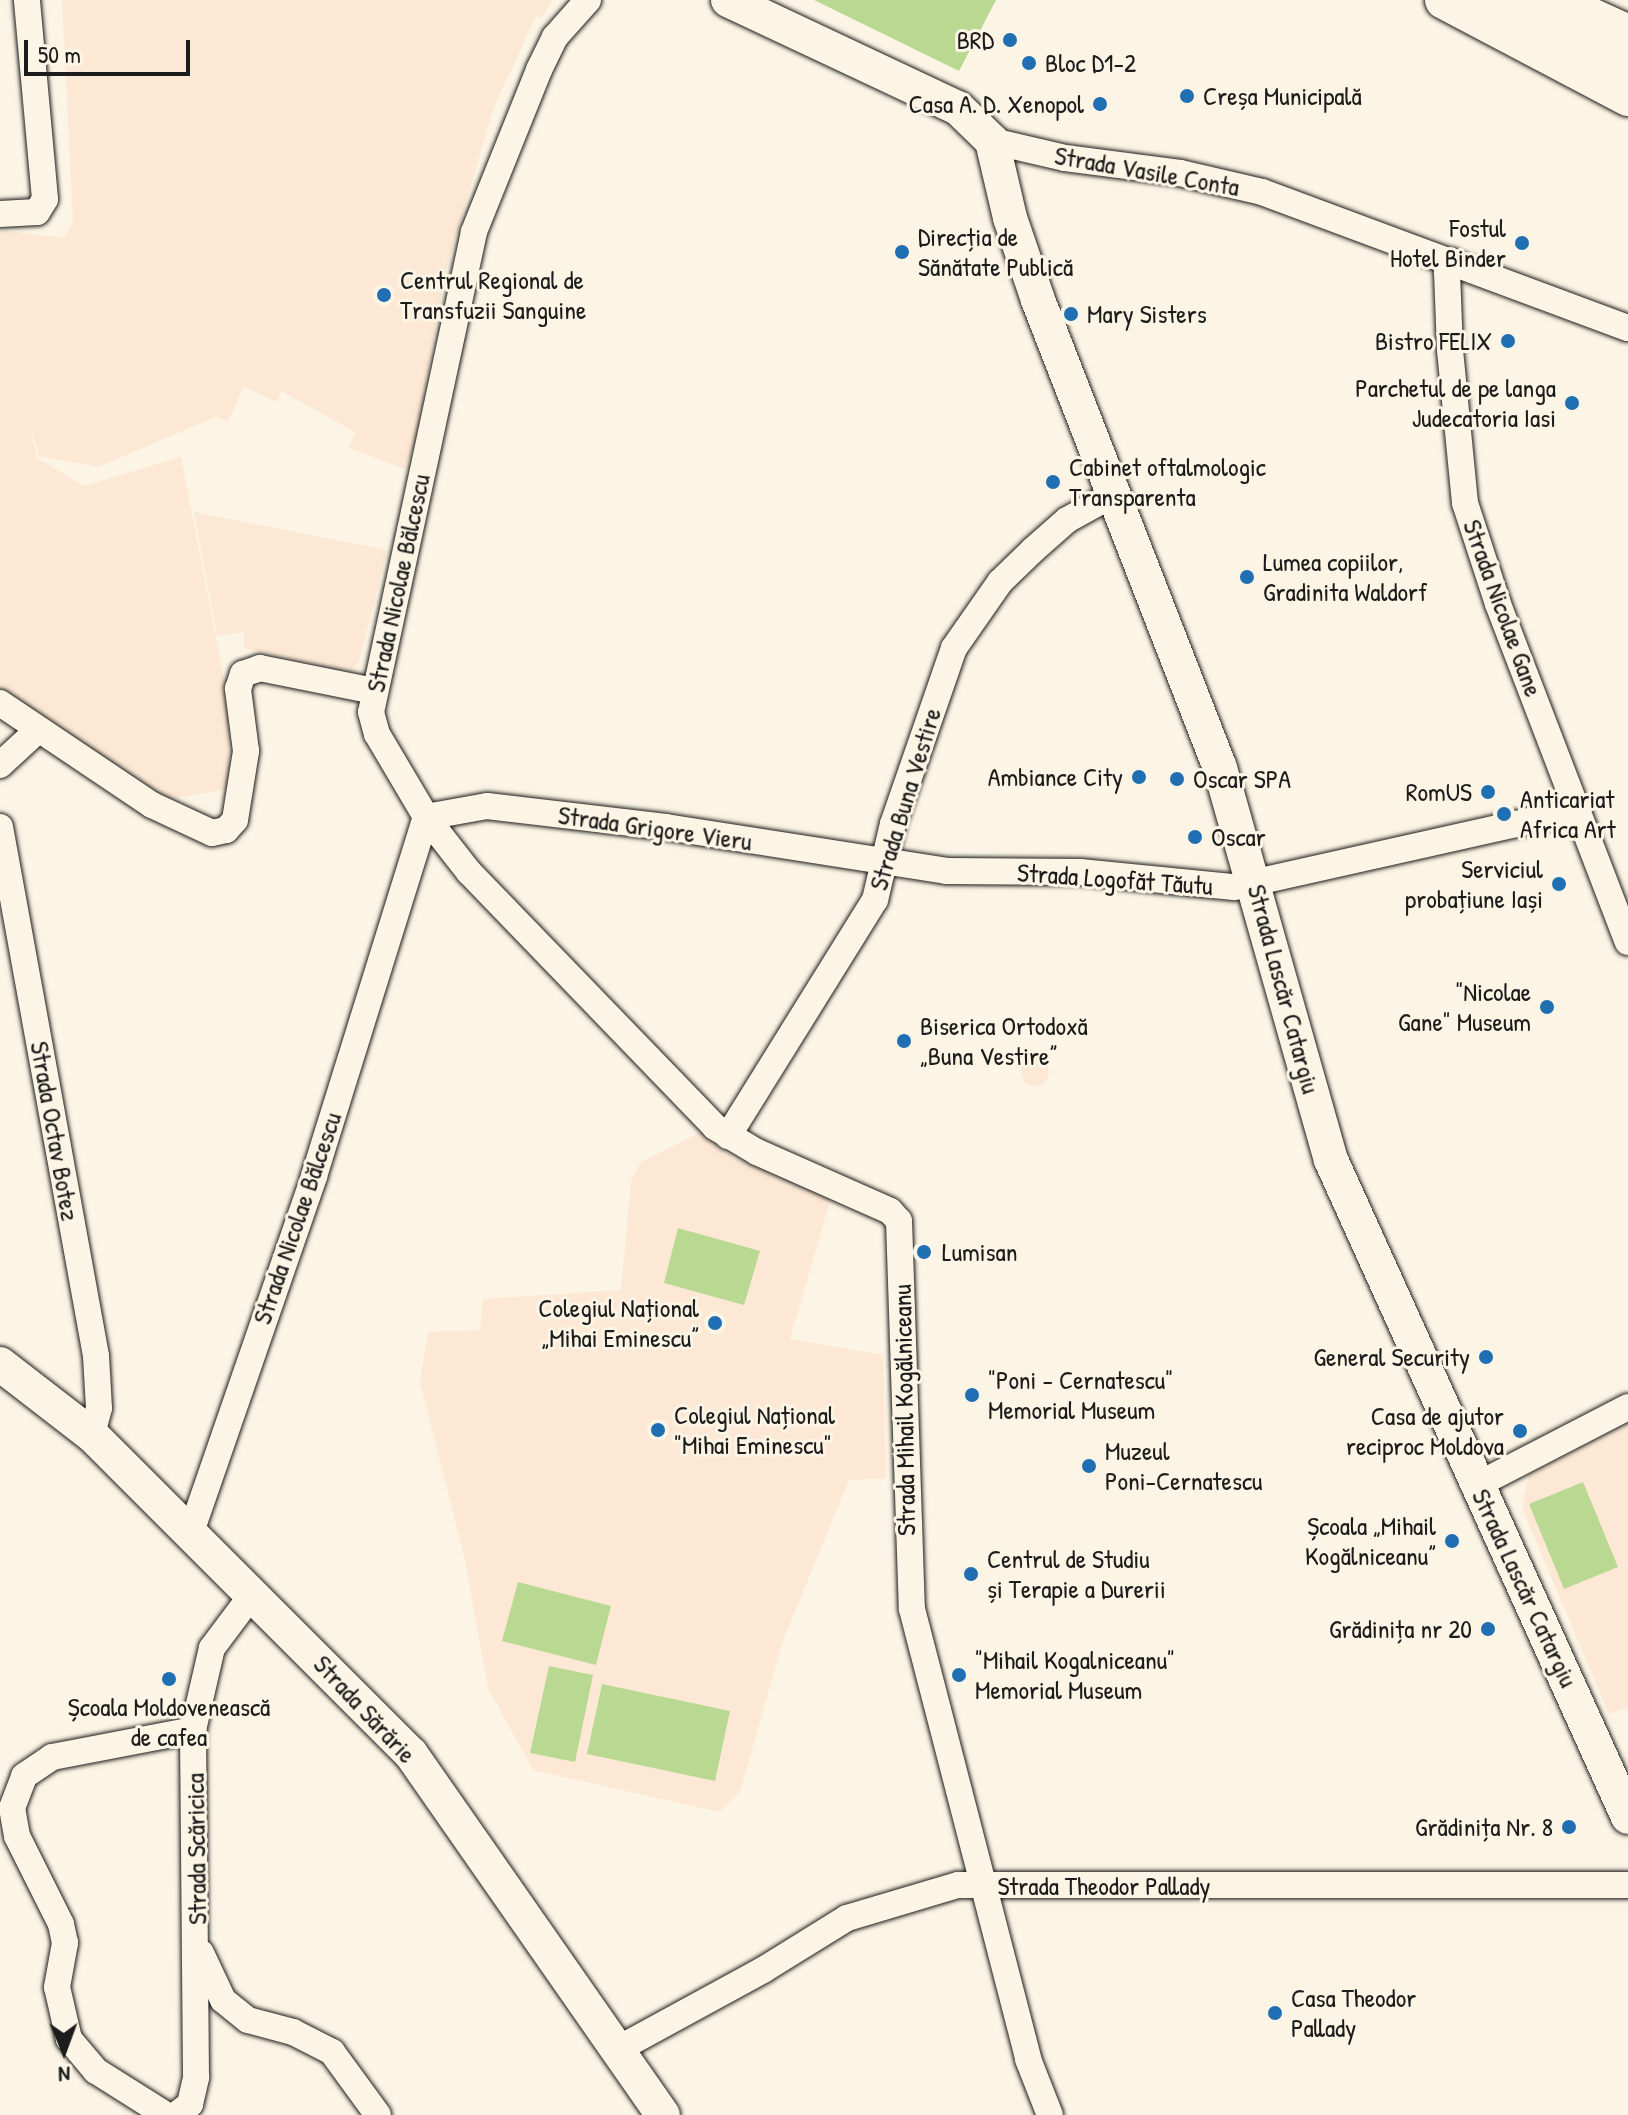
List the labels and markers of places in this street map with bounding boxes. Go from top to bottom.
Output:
place label: BRD [957,24,994,56]
marker: BRD [1001,31,1019,49]
place label: Bloc D1-2 [1045,47,1136,79]
marker: Bloc D1-2 [1020,54,1038,72]
place label: Creșa Municipală [1203,80,1362,112]
marker: Creșa Municipală [1178,87,1196,105]
place label: Casa A. D. Xenopol [909,88,1084,120]
marker: Casa A. D. Xenopol [1091,95,1109,113]
place label: Fostul Hotel Binder [1390,212,1506,274]
place label: Direcția de Sănătate Publică [918,221,1073,282]
marker: Fostul Hotel Binder [1513,234,1531,252]
marker: Direcția de Sănătate Publică [893,243,911,261]
place label: Centrul Regional de Transfuzii Sanguine [400,264,586,326]
marker: Centrul Regional de Transfuzii Sanguine [375,286,393,304]
place label: Mary Sisters [1087,298,1207,330]
marker: Mary Sisters [1062,305,1080,323]
place label: Bistro FELIX [1375,325,1492,357]
marker: Bistro FELIX [1499,332,1517,350]
place label: Parchetul de pe langa Judecatoria Iasi [1355,372,1556,434]
marker: Parchetul de pe langa Judecatoria Iasi [1563,394,1581,412]
place label: Cabinet oftalmologic Transparenta [1069,451,1266,512]
marker: Cabinet oftalmologic Transparenta [1044,473,1062,491]
place label: Lumea copiilor, Gradinita Waldorf [1263,546,1427,608]
marker: Lumea copiilor, Gradinita Waldorf [1238,568,1256,586]
place label: Ambiance City [988,761,1123,793]
place label: Oscar SPA [1193,763,1291,795]
marker: Ambiance City [1130,768,1148,786]
marker: Oscar SPA [1168,770,1186,788]
place label: RomUS [1406,776,1472,808]
marker: RomUS [1479,783,1497,801]
place label: Anticariat Africa Art [1520,783,1616,844]
marker: Anticariat Africa Art [1495,805,1513,823]
place label: Oscar [1211,821,1266,853]
marker: Oscar [1186,828,1204,846]
place label: Serviciul probațiune Iași [1405,853,1543,914]
marker: Serviciul probațiune Iași [1550,875,1568,893]
place label: "Nicolae Gane" Museum [1398,976,1531,1038]
marker: "Nicolae Gane" Museum [1538,998,1556,1016]
place label: Biserica Ortodoxă „Buna Vestire” [920,1010,1088,1072]
marker: Biserica Ortodoxă „Buna Vestire” [895,1032,913,1050]
place label: Lumisan [942,1236,1018,1268]
marker: Lumisan [913,1241,935,1263]
place label: Colegiul Național „Mihai Eminescu” [538,1292,699,1354]
marker: Colegiul Național „Mihai Eminescu” [706,1314,724,1332]
place label: General Security [1313,1341,1470,1373]
marker: General Security [1477,1348,1495,1366]
place label: "Poni - Cernatescu" Memorial Museum [988,1364,1173,1426]
marker: "Poni - Cernatescu" Memorial Museum [963,1386,981,1404]
place label: Colegiul Național "Mihai Eminescu" [674,1399,835,1460]
place label: Casa de ajutor reciproc Moldova [1346,1400,1504,1462]
marker: Colegiul Național "Mihai Eminescu" [649,1421,667,1439]
marker: Casa de ajutor reciproc Moldova [1511,1422,1529,1440]
place label: Muzeul Poni-Cernatescu [1105,1435,1262,1496]
marker: Muzeul Poni-Cernatescu [1080,1457,1098,1475]
place label: Școala „Mihail Kogălniceanu” [1305,1510,1436,1572]
marker: Școala „Mihail Kogălniceanu” [1443,1532,1461,1550]
place label: Centrul de Studiu și Terapie a Durerii [987,1543,1166,1604]
marker: Centrul de Studiu și Terapie a Durerii [962,1565,980,1583]
place label: Grădinița nr 20 [1329,1613,1472,1645]
marker: Grădinița nr 20 [1479,1620,1497,1638]
place label: "Mihail Kogalniceanu" Memorial Museum [975,1644,1175,1706]
marker: "Mihail Kogalniceanu" Memorial Museum [950,1666,968,1684]
marker: Școala Moldovenească de cafea [160,1670,178,1688]
place label: Școala Moldovenească de cafea [68,1691,270,1752]
place label: Grădinița Nr. 8 [1415,1811,1553,1843]
marker: Grădinița Nr. 8 [1560,1818,1578,1836]
place label: Casa Theodor Pallady [1291,1982,1416,2044]
marker: Casa Theodor Pallady [1266,2004,1284,2022]

